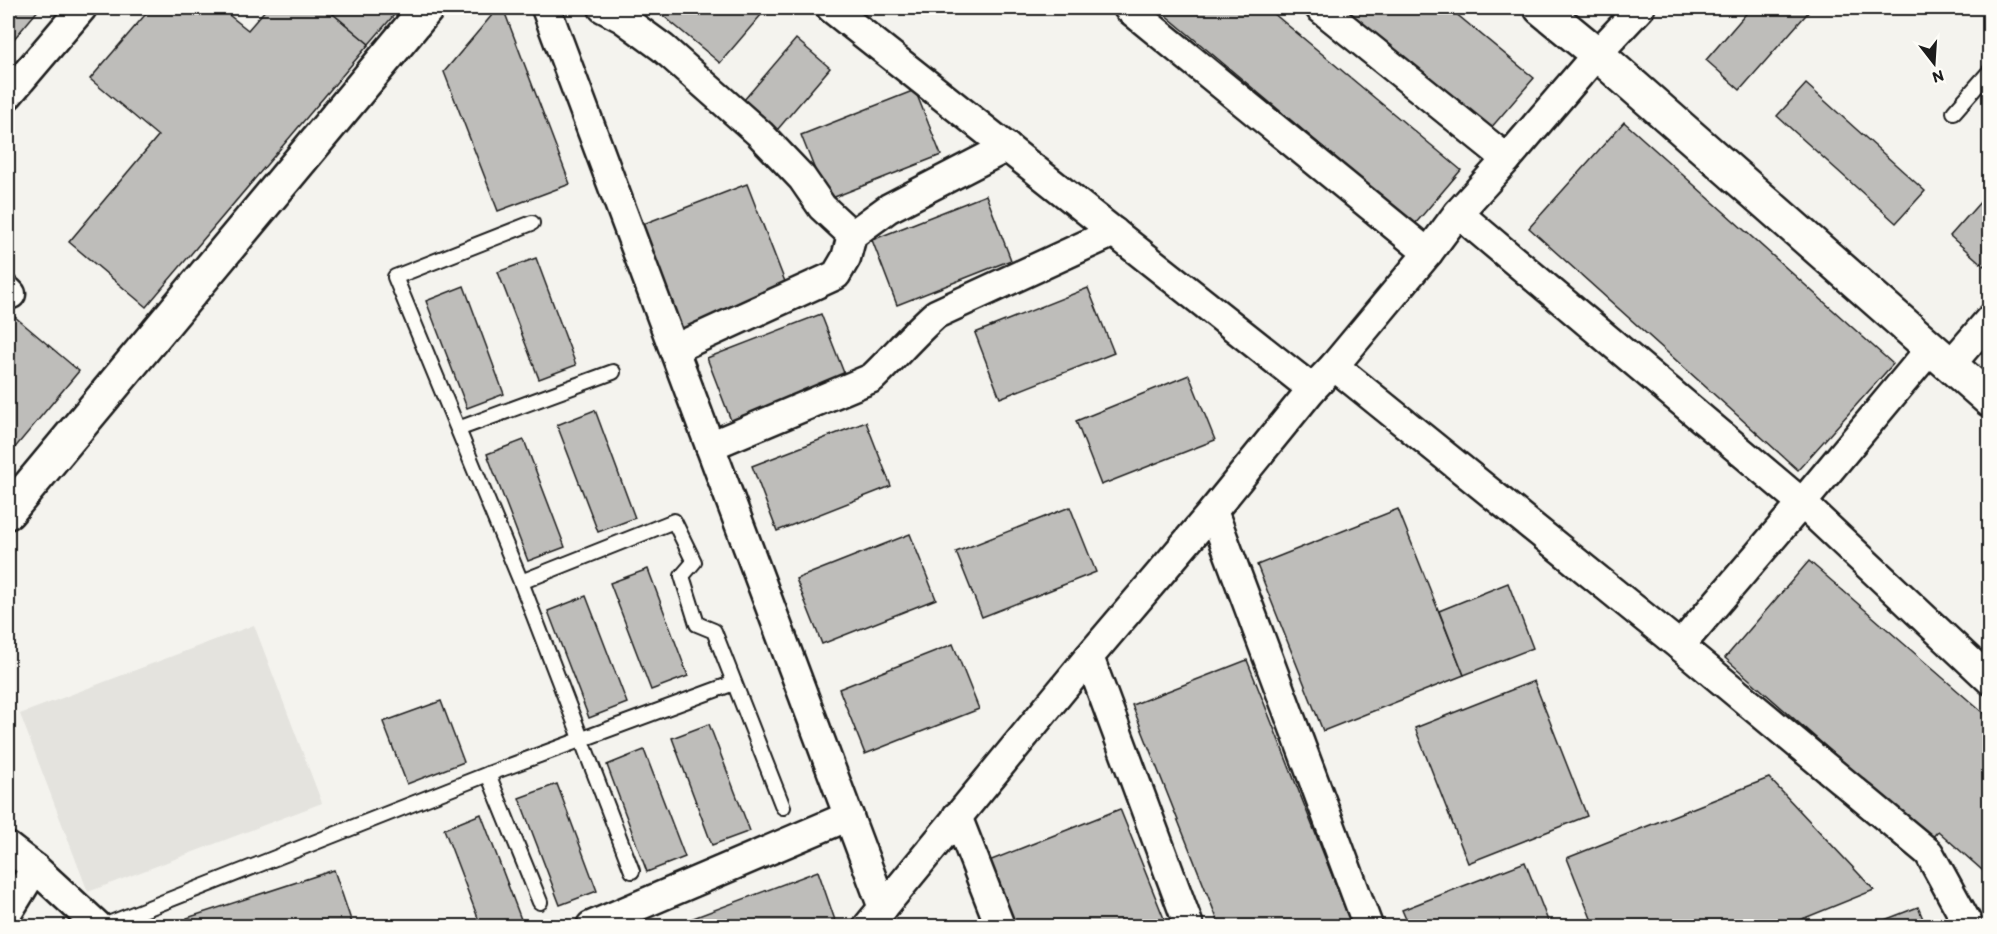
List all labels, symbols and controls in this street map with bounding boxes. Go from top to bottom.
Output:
north arrow [1904,33,1964,93]
text: N [1930,66,1946,88]

